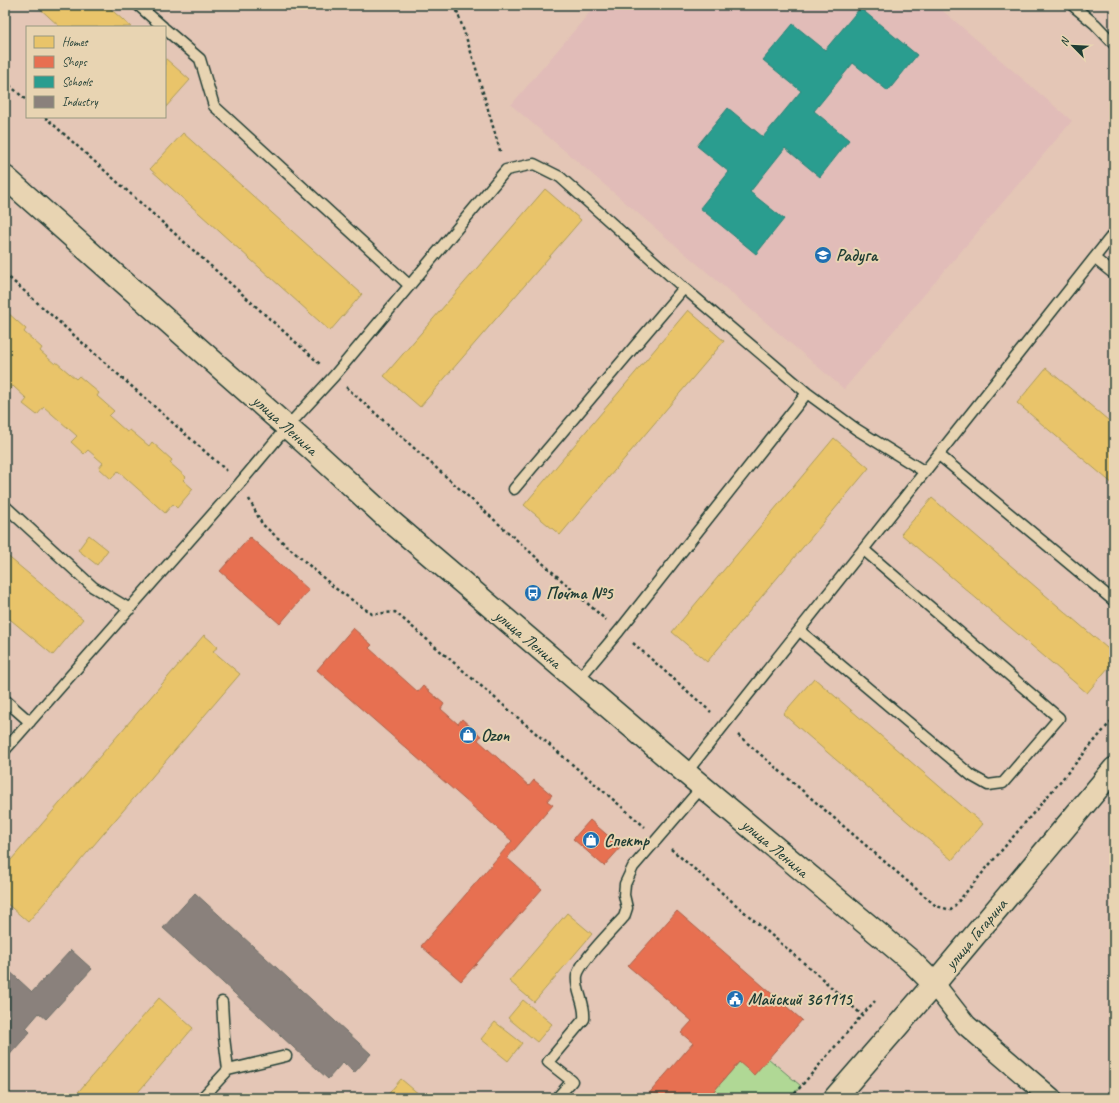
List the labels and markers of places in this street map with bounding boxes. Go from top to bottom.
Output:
school or university icon: Радуга [813,245,833,265]
place label: Радуга [836,245,879,266]
bus stop icon: Почта №5 [523,583,543,603]
place label: Почта №5 [546,583,614,604]
shop icon: Ozon [458,725,478,745]
place label: Ozon [481,725,511,746]
shop icon: Спектр [581,830,601,850]
place label: Спектр [604,830,650,851]
public building icon: Майский 361115 [725,989,745,1009]
place label: Майский 361115 [748,989,853,1010]

